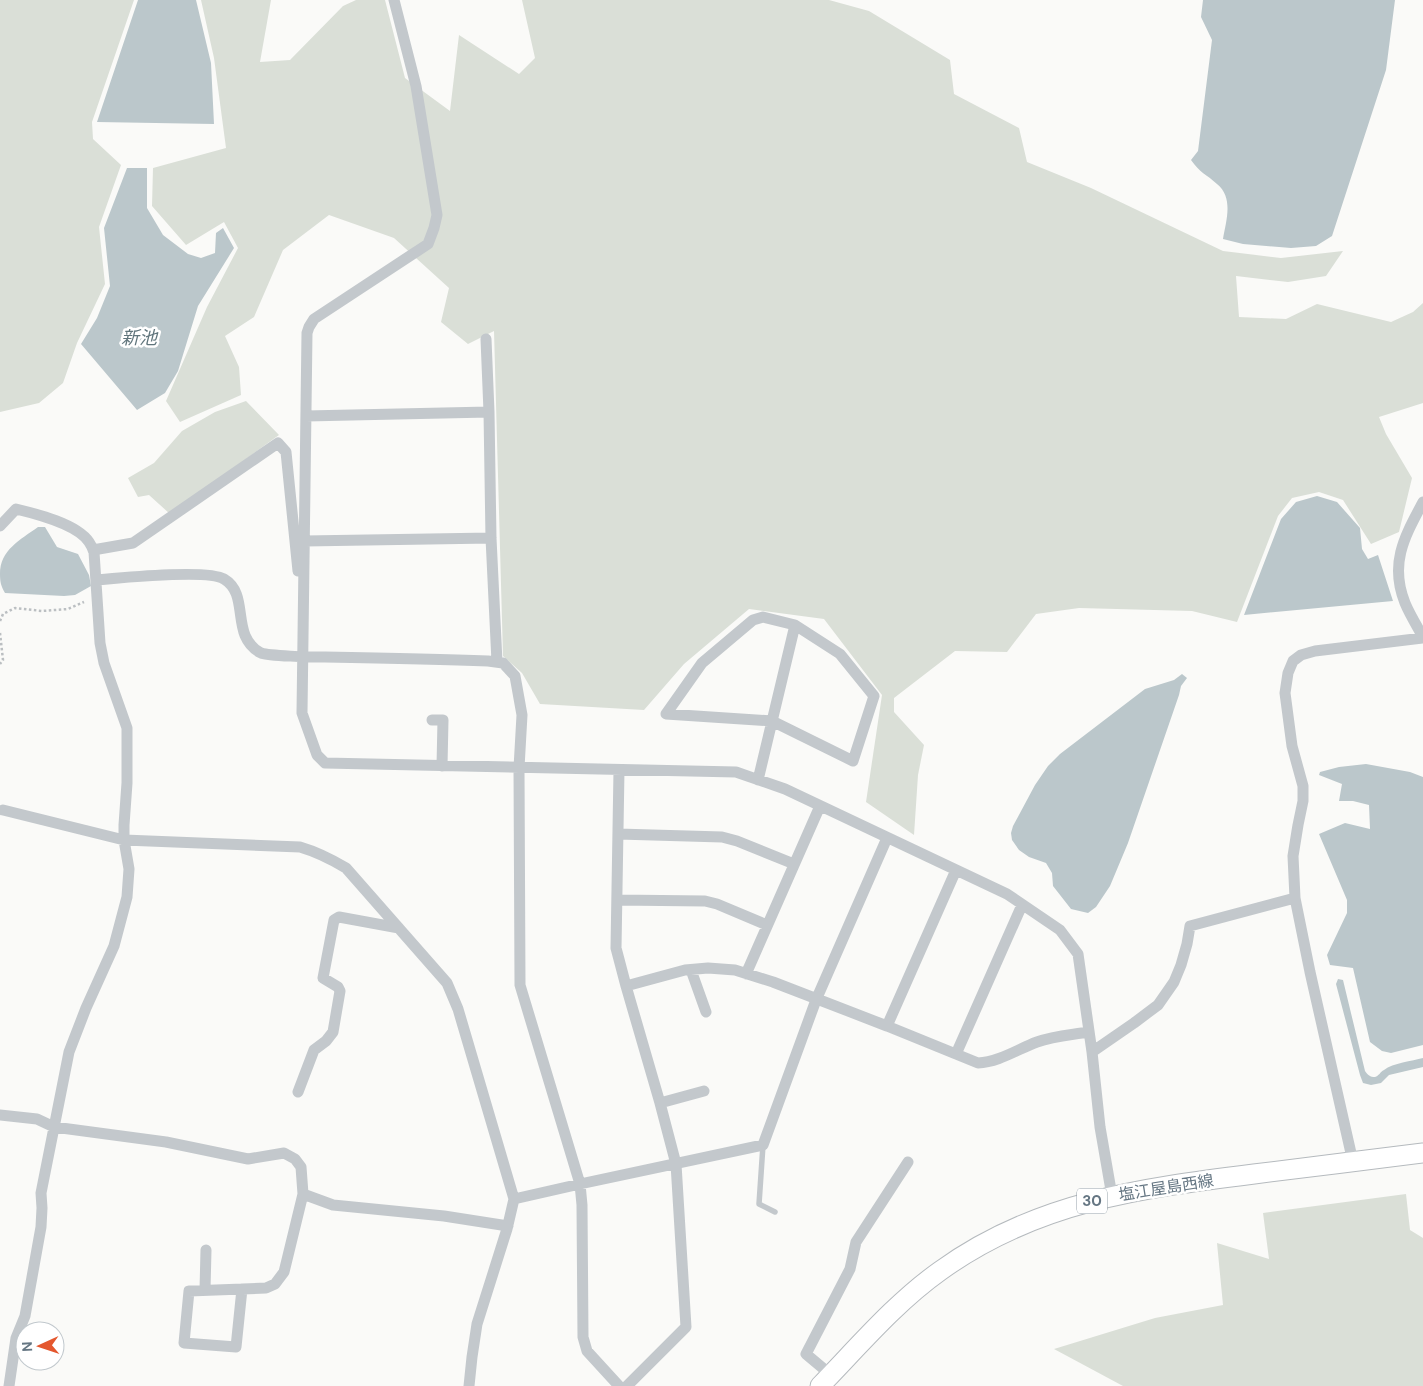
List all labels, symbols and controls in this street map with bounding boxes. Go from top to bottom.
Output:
water label: 新池 [121,326,159,350]
street label: 塩江屋島西線 [1117,1170,1215,1205]
road number: 30 [1077,1188,1107,1214]
north arrow [15,1321,65,1371]
text: N [18,1341,36,1352]

